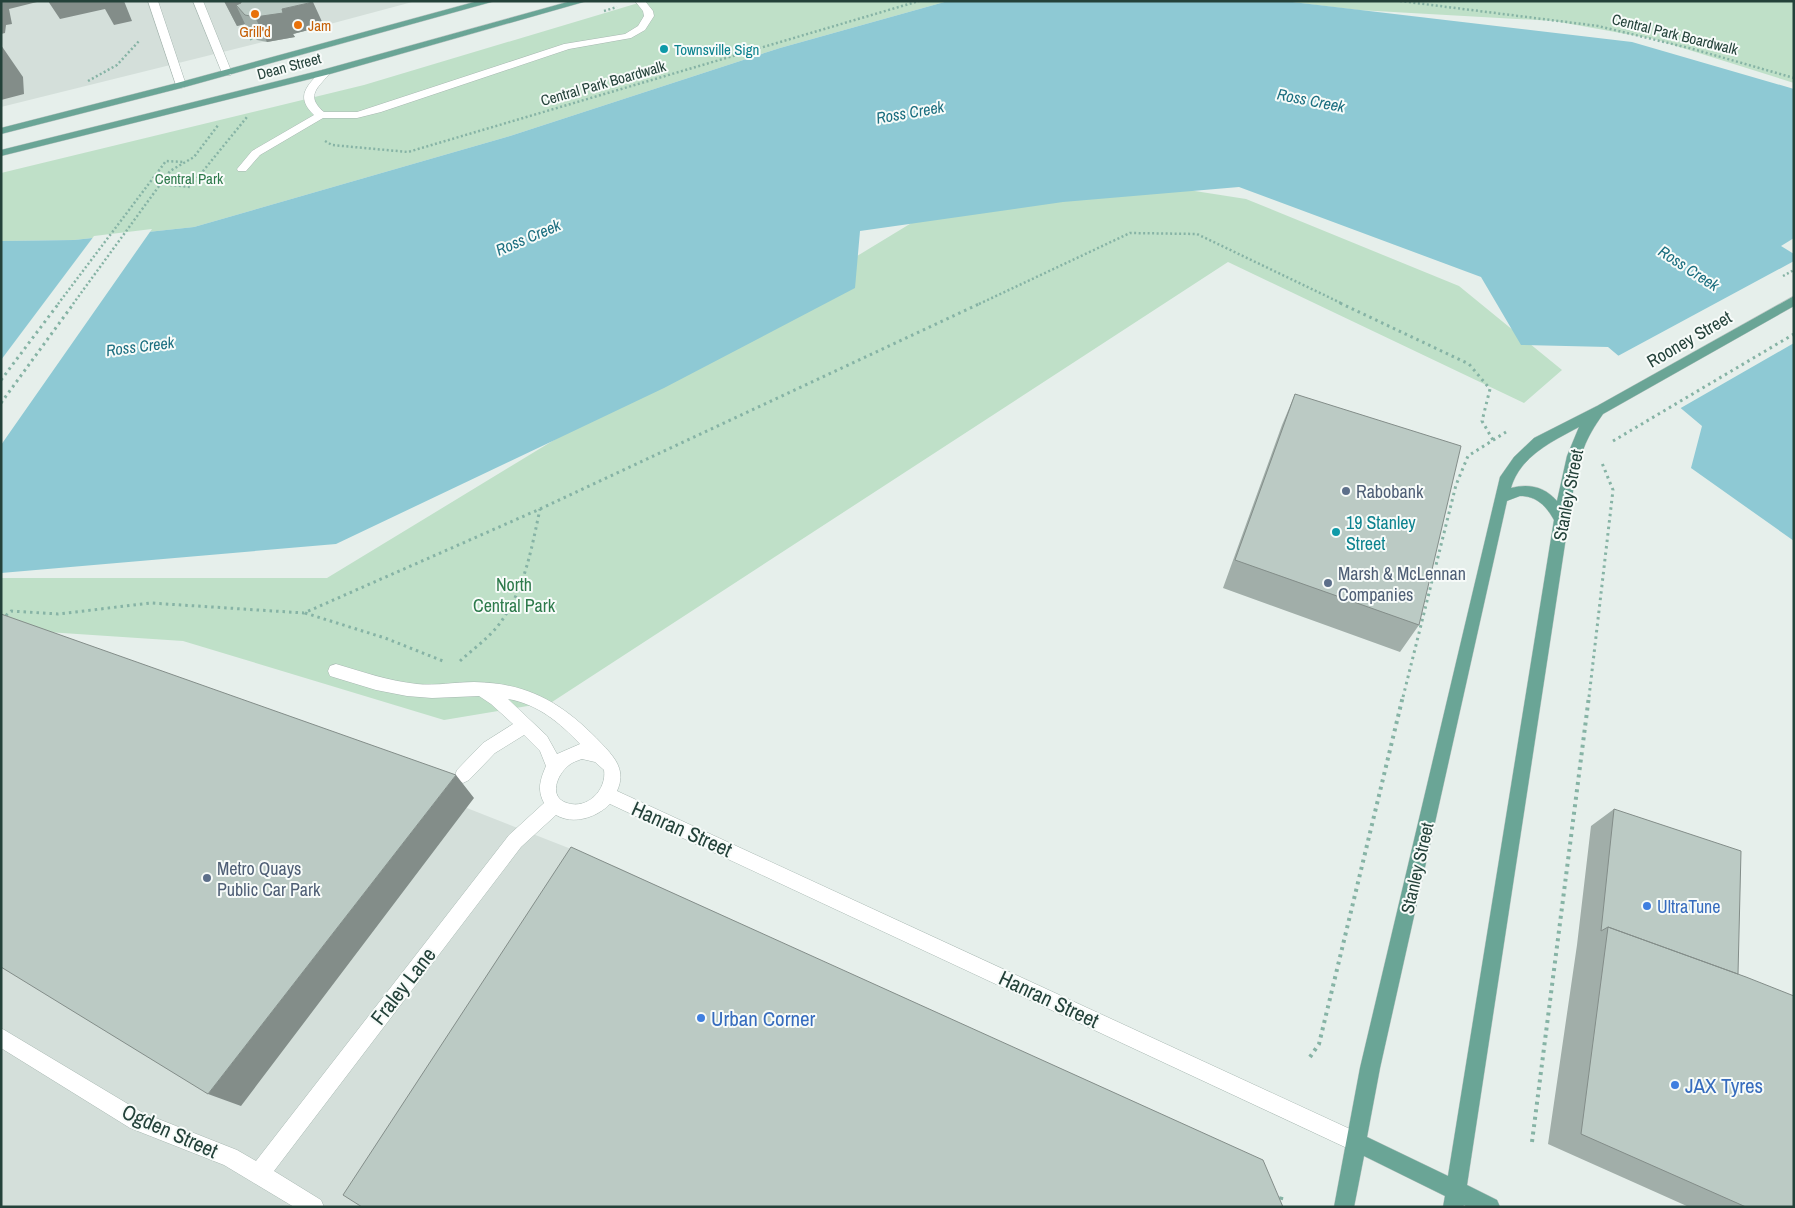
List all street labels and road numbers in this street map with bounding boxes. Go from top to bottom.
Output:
street label: Central Park Boardwalk [1610,8,1741,60]
street label: Dean Street [255,47,324,85]
street label: Central Park Boardwalk [538,55,669,111]
street label: Rooney Street [1642,305,1736,373]
street label: Stanley Street [1547,447,1589,543]
street label: Hanran Street [627,794,737,864]
street label: Stanley Street [1394,820,1440,916]
street label: Fraley Lane [364,941,442,1031]
street label: Hanran Street [994,963,1104,1035]
street label: Ogden Street [117,1097,223,1165]

